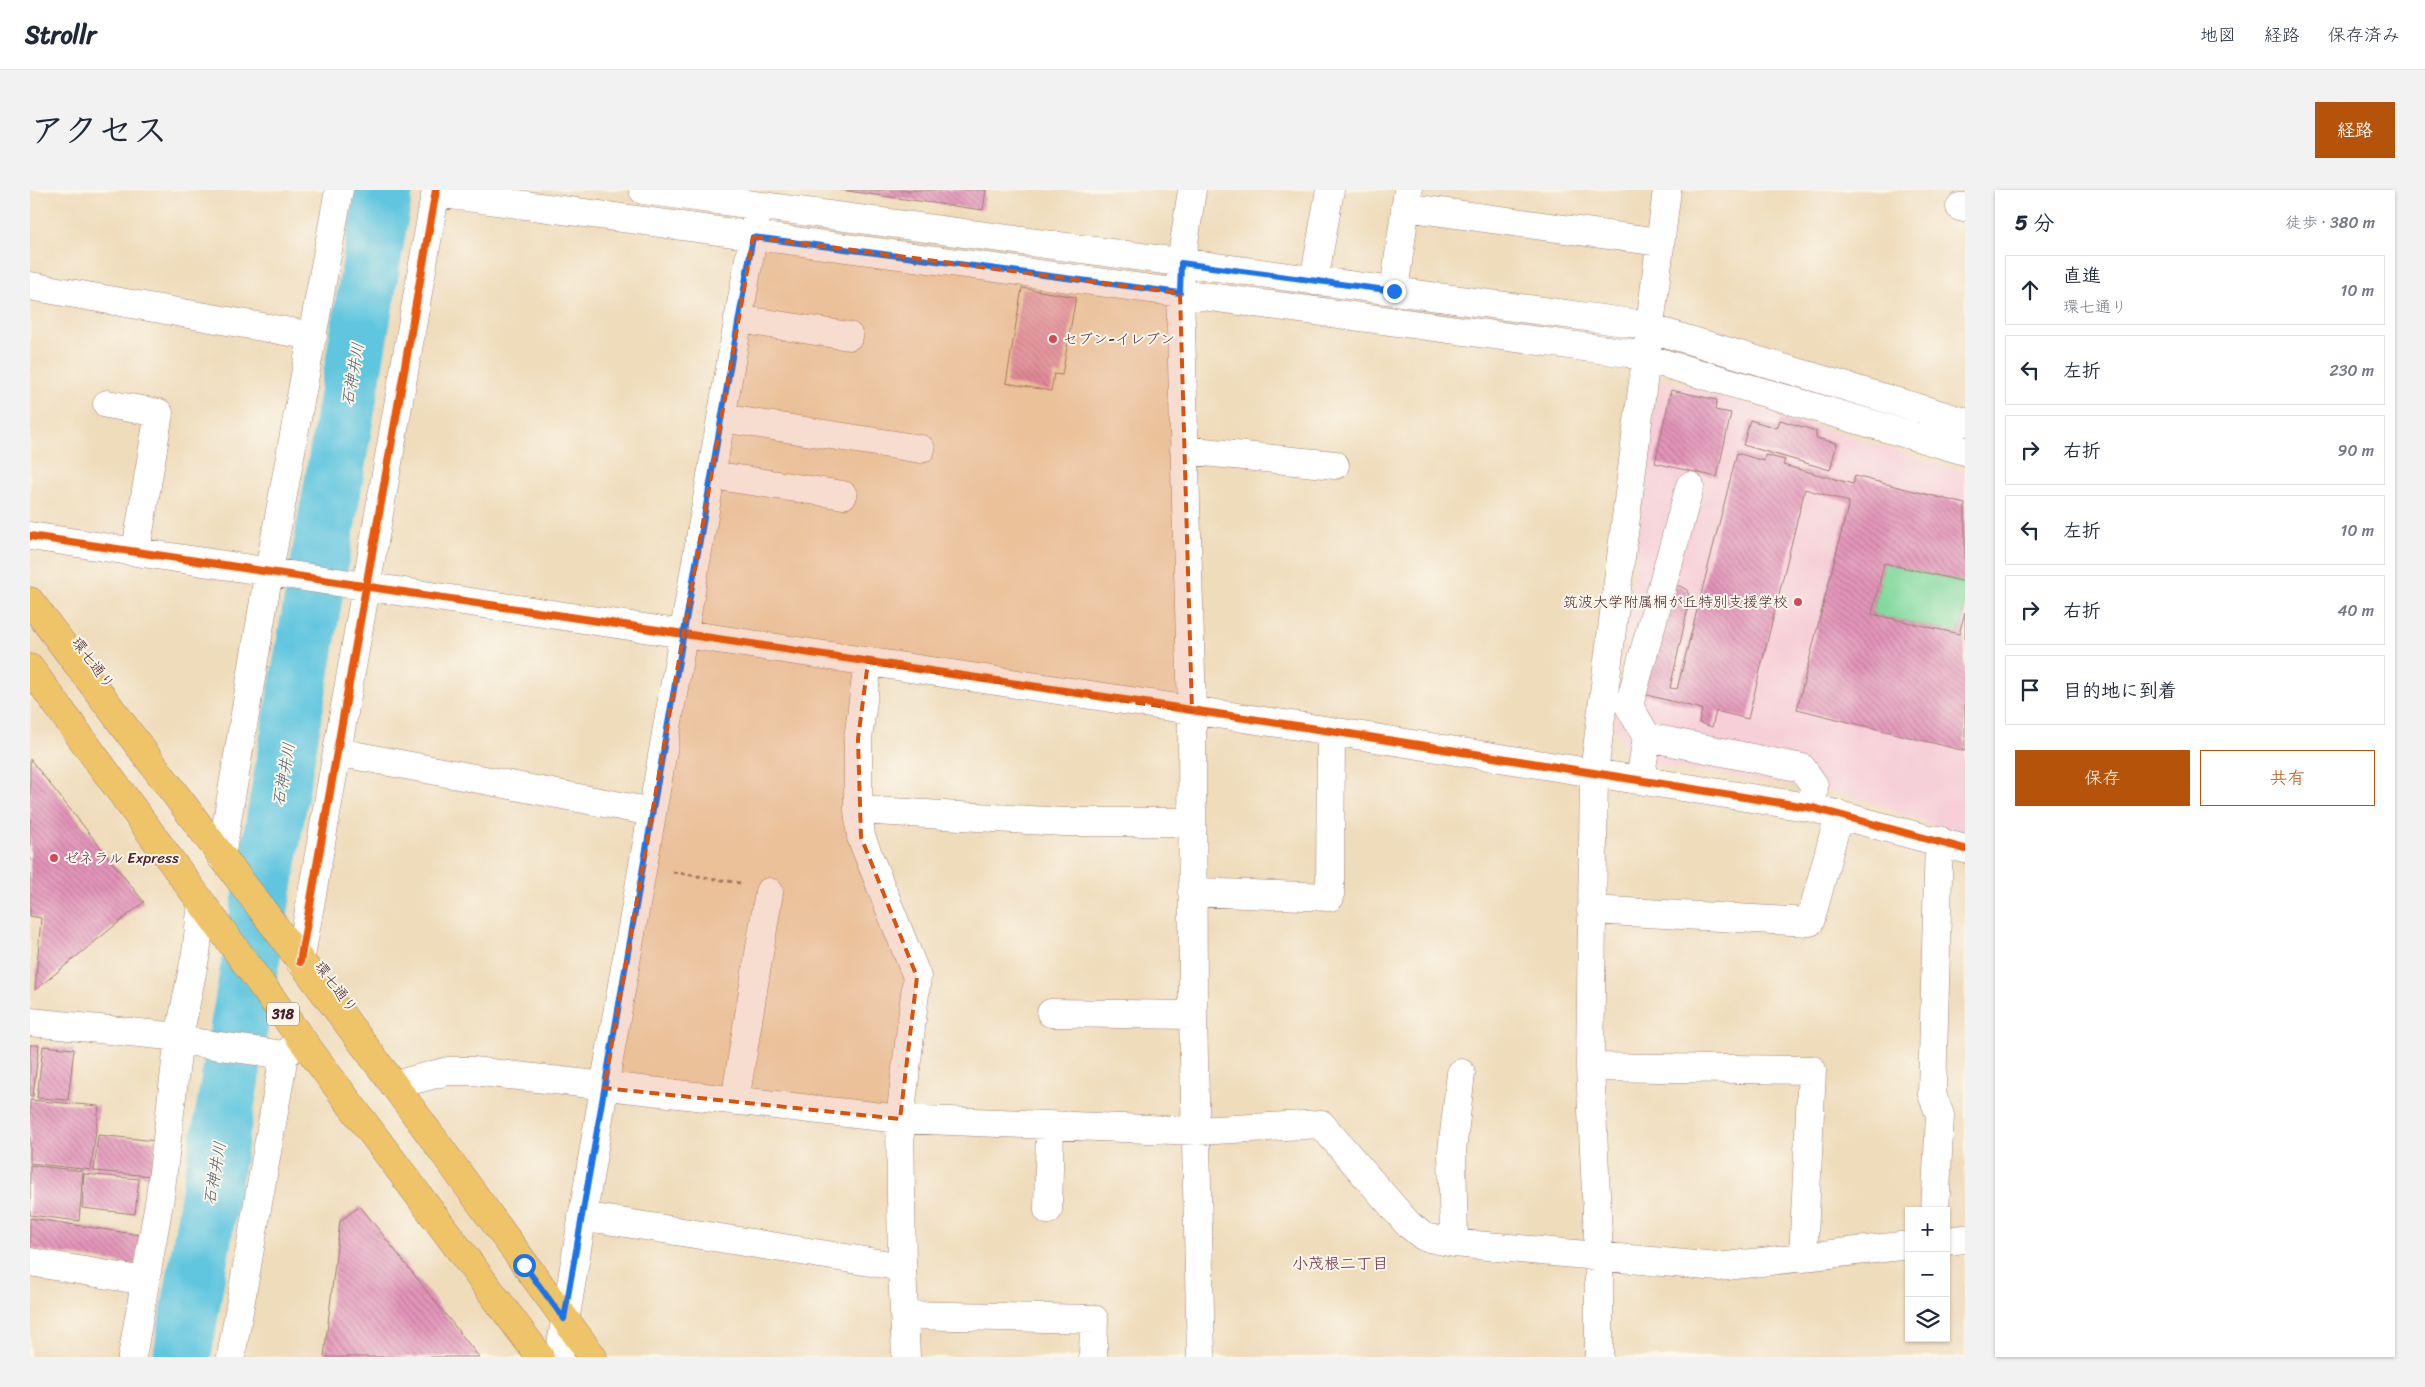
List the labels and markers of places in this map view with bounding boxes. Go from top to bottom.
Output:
place label: セブン-イレブン [1063,326,1175,352]
marker: セブン-イレブン [1047,333,1059,345]
place label: 筑波大学附属桐が丘特別支援学校 [1563,589,1788,615]
marker: 筑波大学附属桐が丘特別支援学校 [1792,596,1804,608]
place label: ゼネラル Express [64,845,179,871]
marker: ゼネラル Express [48,852,60,864]

